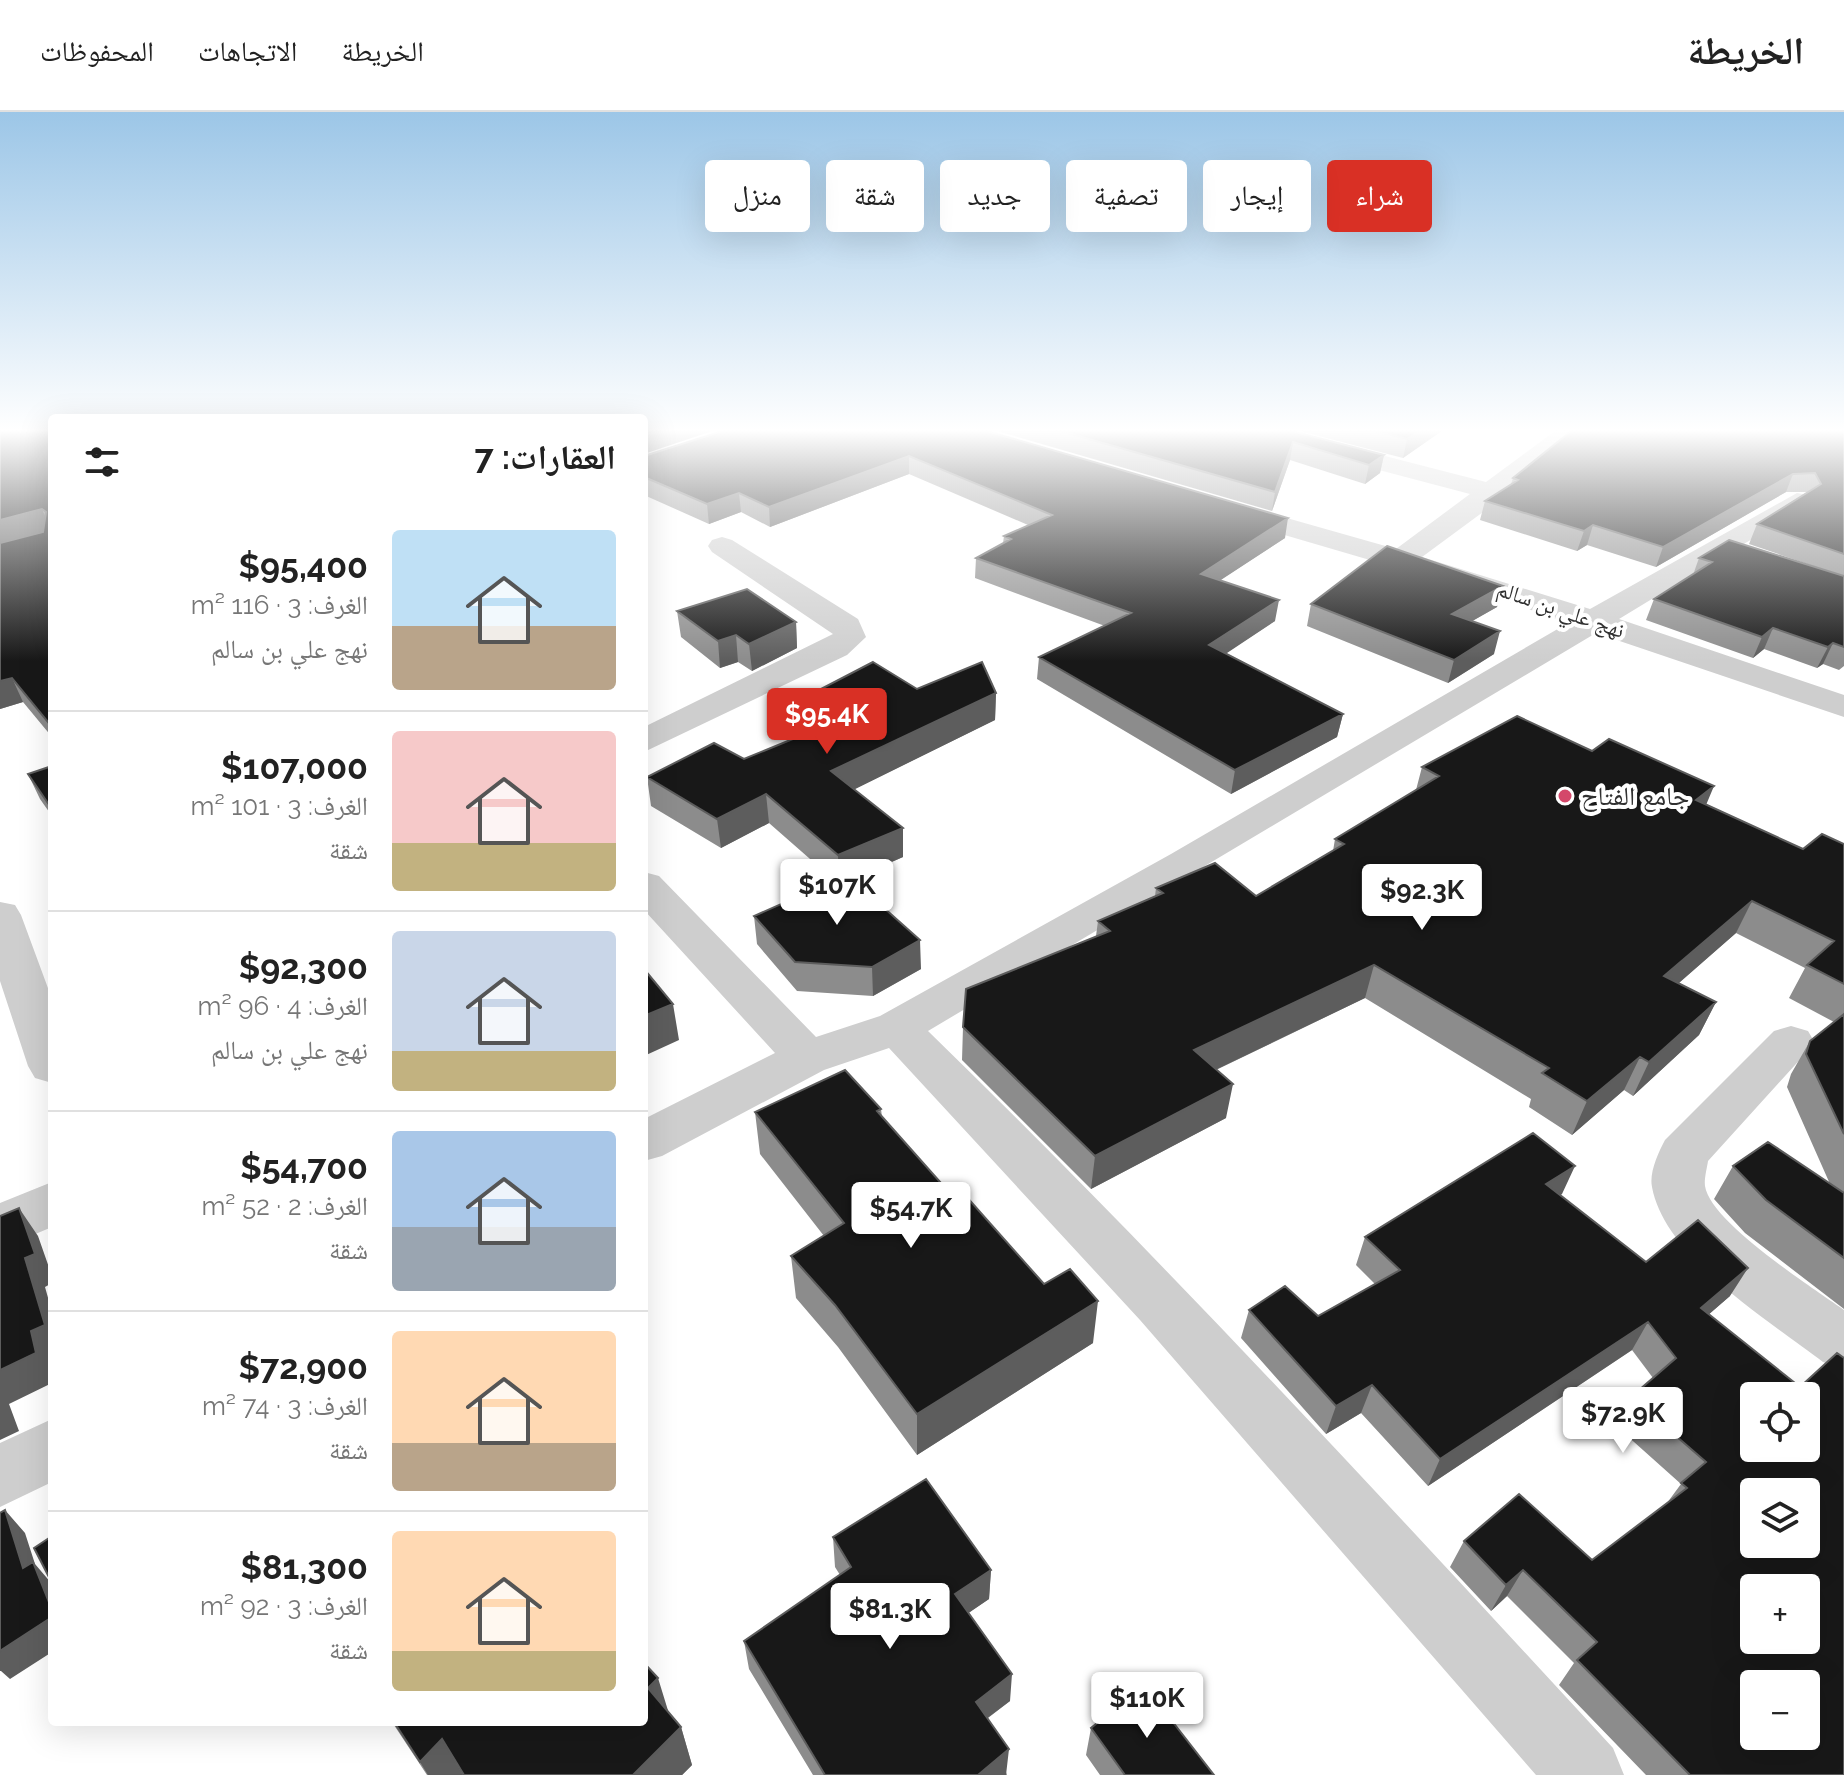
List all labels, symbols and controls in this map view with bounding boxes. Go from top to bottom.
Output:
text: الخريطة [1687,28,1804,73]
text: المحفوظات [40,35,154,68]
text: الاتجاهات [198,35,297,68]
text: الخريطة [341,35,424,68]
chip: منزل [705,160,810,232]
chip: شقة [826,160,924,232]
chip: جديد [940,160,1050,232]
chip: تصفية [1066,160,1187,232]
chip: إيجار [1203,160,1311,232]
chip: شراء [1327,160,1432,232]
text: العقارات: 7 [474,437,616,477]
icon: filters [80,440,124,484]
text: $95,400 [239,546,368,586]
icon: home [456,562,552,658]
street label: نهج علي بن سالم [1493,575,1628,647]
text: الغرف: 3 · 116 m² [191,590,368,620]
text: نهج علي بن سالم [211,634,368,664]
pin: $95.4K [762,688,892,756]
text: $95.4K [785,699,869,729]
text: $107,000 [221,747,368,787]
icon: home [456,763,552,859]
place label: جامع الفتاح [1581,781,1689,813]
marker: جامع الفتاح [1556,787,1574,805]
text: الغرف: 3 · 101 m² [191,791,368,821]
text: شقة [329,835,368,865]
pin: $107K [781,859,893,927]
pin: $92.3K [1357,864,1487,932]
text: $107K [798,870,876,900]
text: $92.3K [1380,875,1464,905]
text: $92,300 [239,947,368,987]
icon: home [456,963,552,1059]
text: الغرف: 4 · 96 m² [198,991,368,1021]
text: نهج علي بن سالم [211,1035,368,1065]
text: $54,700 [240,1147,368,1187]
icon: home [456,1163,552,1259]
pin: $54.7K [846,1182,976,1250]
text: الغرف: 2 · 52 m² [201,1191,368,1221]
text: $54.7K [869,1193,953,1223]
text: شقة [329,1235,368,1265]
text: $72,900 [239,1347,368,1387]
icon: home [456,1363,552,1459]
map controls [1740,1382,1820,1750]
button: locate [1740,1382,1820,1462]
pin: $72.9K [1558,1387,1688,1455]
text: الغرف: 3 · 74 m² [202,1391,368,1421]
text: $72.9K [1581,1398,1665,1428]
text: شقة [329,1435,368,1465]
button: layers [1740,1478,1820,1558]
text: $81,300 [241,1547,368,1587]
icon: home [456,1563,552,1659]
button: + [1740,1574,1820,1654]
pin: $81.3K [825,1583,955,1651]
text: الغرف: 3 · 92 m² [200,1591,368,1621]
text: $81.3K [849,1594,931,1624]
text: شقة [329,1635,368,1665]
button: − [1740,1670,1820,1750]
pin: $110K [1091,1672,1203,1740]
text: $110K [1109,1683,1185,1713]

